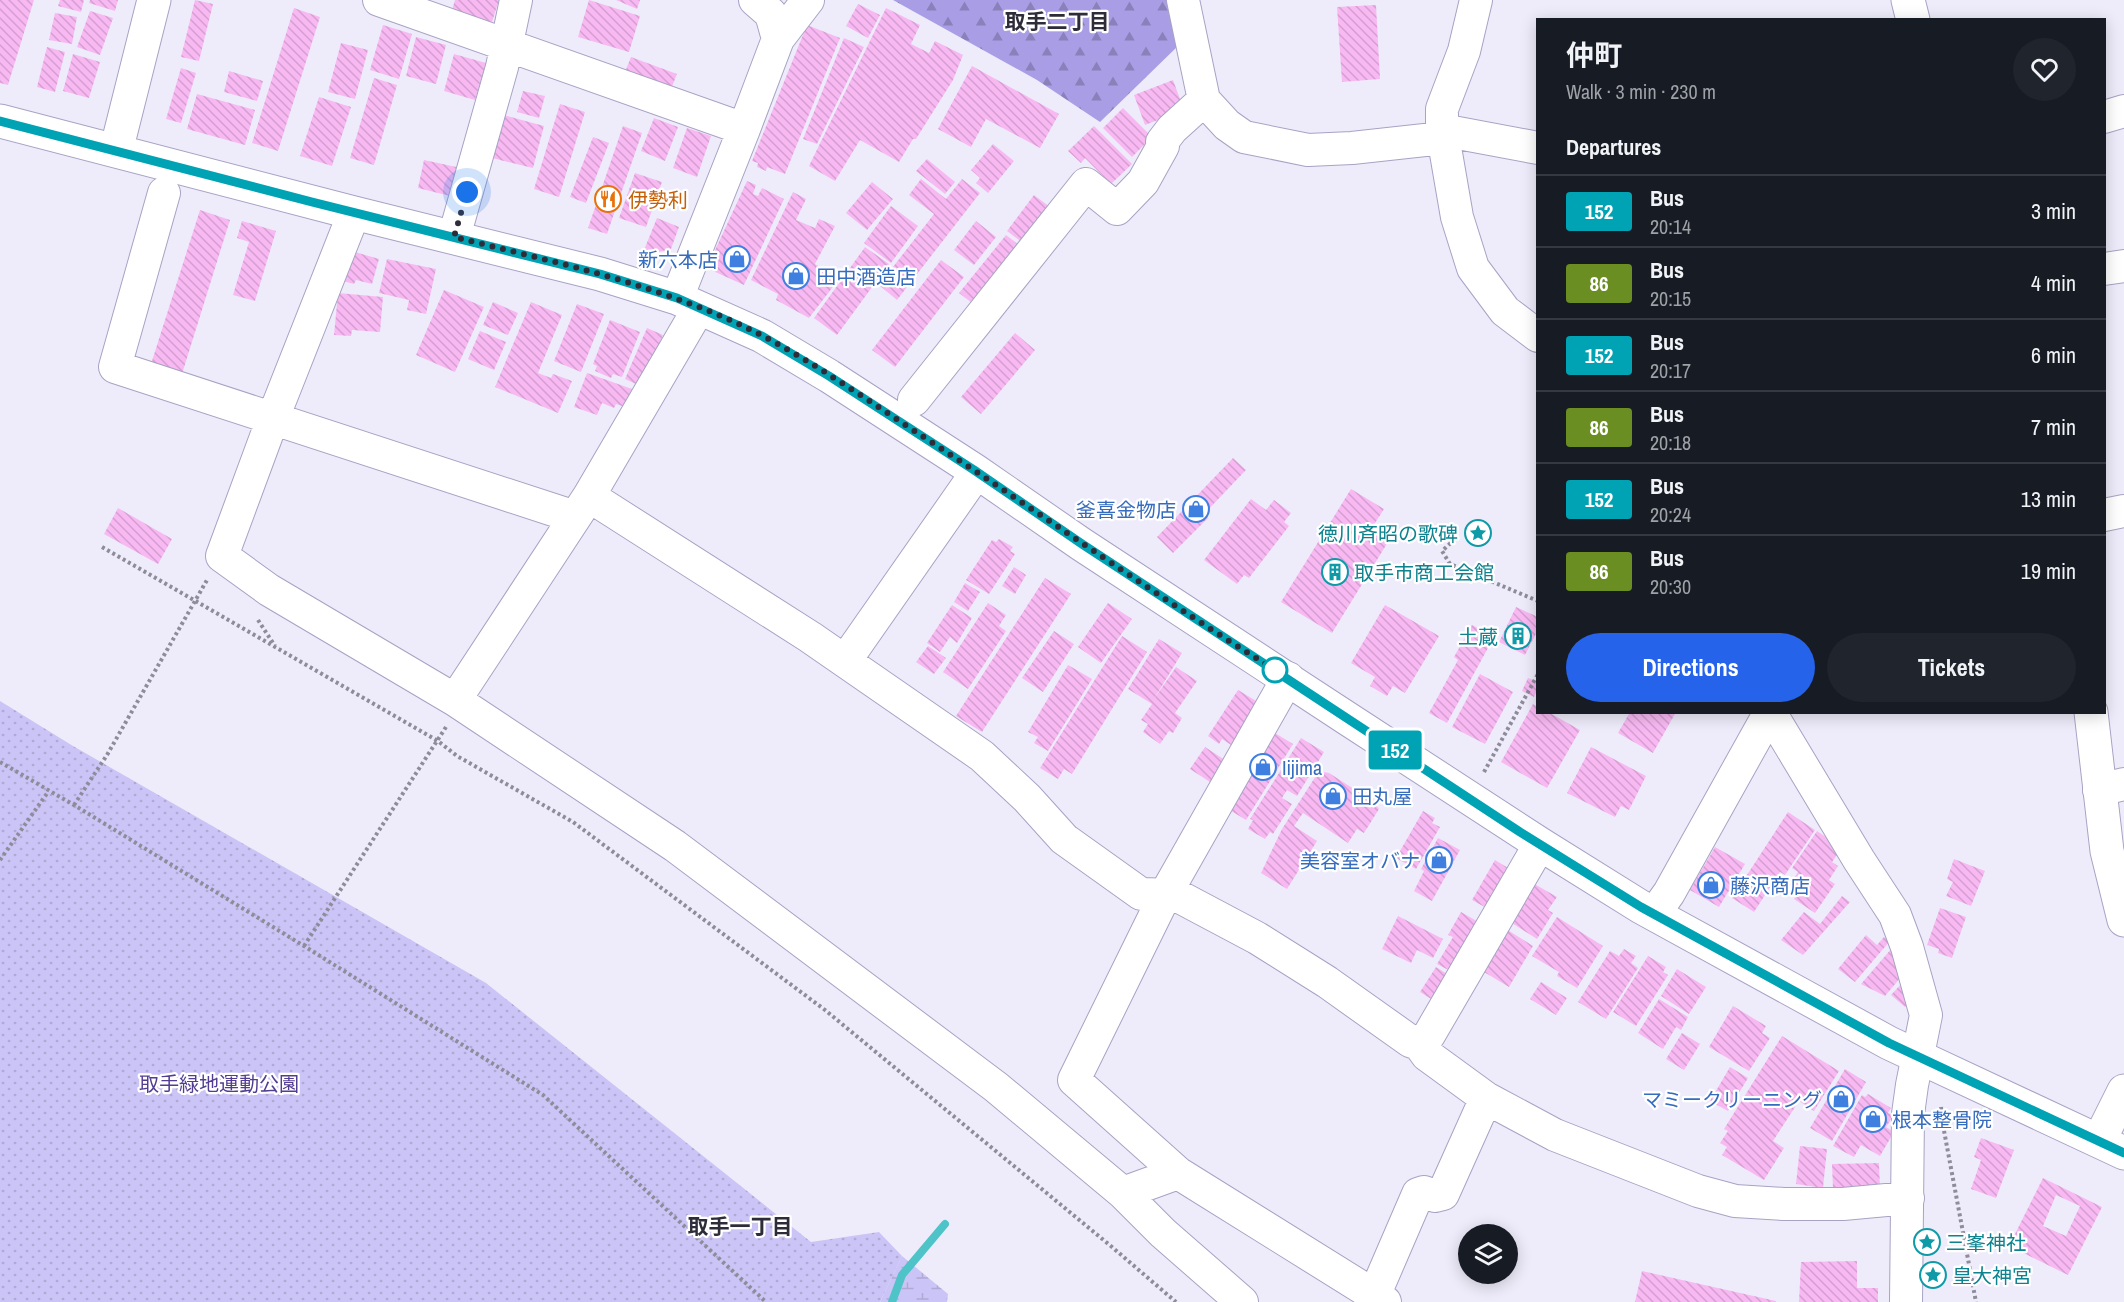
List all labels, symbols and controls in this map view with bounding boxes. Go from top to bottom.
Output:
district label: 取手二丁目 [1005,7,1110,36]
text: 仲町 [1566,36,1622,74]
button: heart [2013,38,2076,101]
text: Walk · 3 min · 230 m [1566,78,1716,105]
text: Departures [1566,132,1661,162]
your location [452,177,482,207]
text: Bus [1650,183,1684,213]
restaurant icon: 伊勢利 [593,184,623,214]
place label: 伊勢利 [628,186,688,213]
text: 3 min [2031,196,2076,226]
text: 152 [1585,197,1613,226]
text: 20:14 [1650,213,1691,240]
shop icon: 新六本店 [722,244,752,274]
place label: 新六本店 [638,246,718,273]
text: Bus [1650,255,1684,285]
shop icon: 田中酒造店 [781,261,811,291]
place label: 田中酒造店 [816,263,916,290]
text: 4 min [2031,268,2076,298]
text: 86 [1589,269,1609,298]
text: 20:15 [1650,285,1691,312]
text: Bus [1650,327,1684,357]
text: 6 min [2031,340,2076,370]
text: 152 [1585,341,1613,370]
text: 20:17 [1650,357,1691,384]
text: Bus [1650,399,1684,429]
text: 7 min [2031,412,2076,442]
text: 86 [1589,413,1609,442]
text: 20:18 [1650,429,1691,456]
text: Bus [1650,471,1684,501]
text: 13 min [2021,484,2076,514]
text: 152 [1585,485,1613,514]
shop icon: 釜喜金物店 [1181,494,1211,524]
place label: 釜喜金物店 [1076,496,1176,523]
text: 20:24 [1650,501,1691,528]
place icon: 徳川斉昭の歌碑 [1463,518,1493,548]
place label: 徳川斉昭の歌碑 [1318,520,1458,547]
text: Bus [1650,543,1684,573]
text: 19 min [2021,556,2076,586]
building icon: 取手市商工会館 [1320,557,1350,587]
text: 86 [1589,557,1609,586]
place label: 取手市商工会館 [1354,559,1494,586]
text: 20:30 [1650,573,1691,600]
building icon: 土蔵 [1503,621,1533,651]
place label: 土蔵 [1458,623,1498,650]
button: Directions [1566,633,1815,702]
button: Tickets [1827,633,2076,702]
unlabelled marker [1262,657,1288,683]
line badge: 152 [1360,730,1430,770]
text: 152 [1381,736,1409,765]
shop icon: Iijima [1248,752,1278,782]
place label: Iijima [1282,754,1322,781]
shop icon: 田丸屋 [1318,781,1348,811]
place label: 田丸屋 [1352,783,1412,810]
shop icon: 美容室オバナ [1424,845,1454,875]
place label: 美容室オバナ [1300,847,1420,874]
shop icon: 藤沢商店 [1696,870,1726,900]
place label: 藤沢商店 [1730,872,1810,899]
park label: 取手緑地運動公園 [139,1070,299,1097]
shop icon: マミークリーニング [1826,1084,1856,1114]
place label: マミークリーニング [1642,1086,1822,1113]
shop icon: 根本整骨院 [1858,1104,1888,1134]
place label: 根本整骨院 [1892,1106,1992,1133]
district label: 取手一丁目 [688,1212,793,1241]
map controls [1458,1224,1518,1284]
button: layers [1458,1224,1518,1284]
place icon: 三峯神社 [1912,1227,1942,1257]
place label: 三峯神社 [1946,1229,2026,1256]
place icon: 皇大神宮 [1918,1260,1948,1290]
place label: 皇大神宮 [1952,1262,2032,1289]

